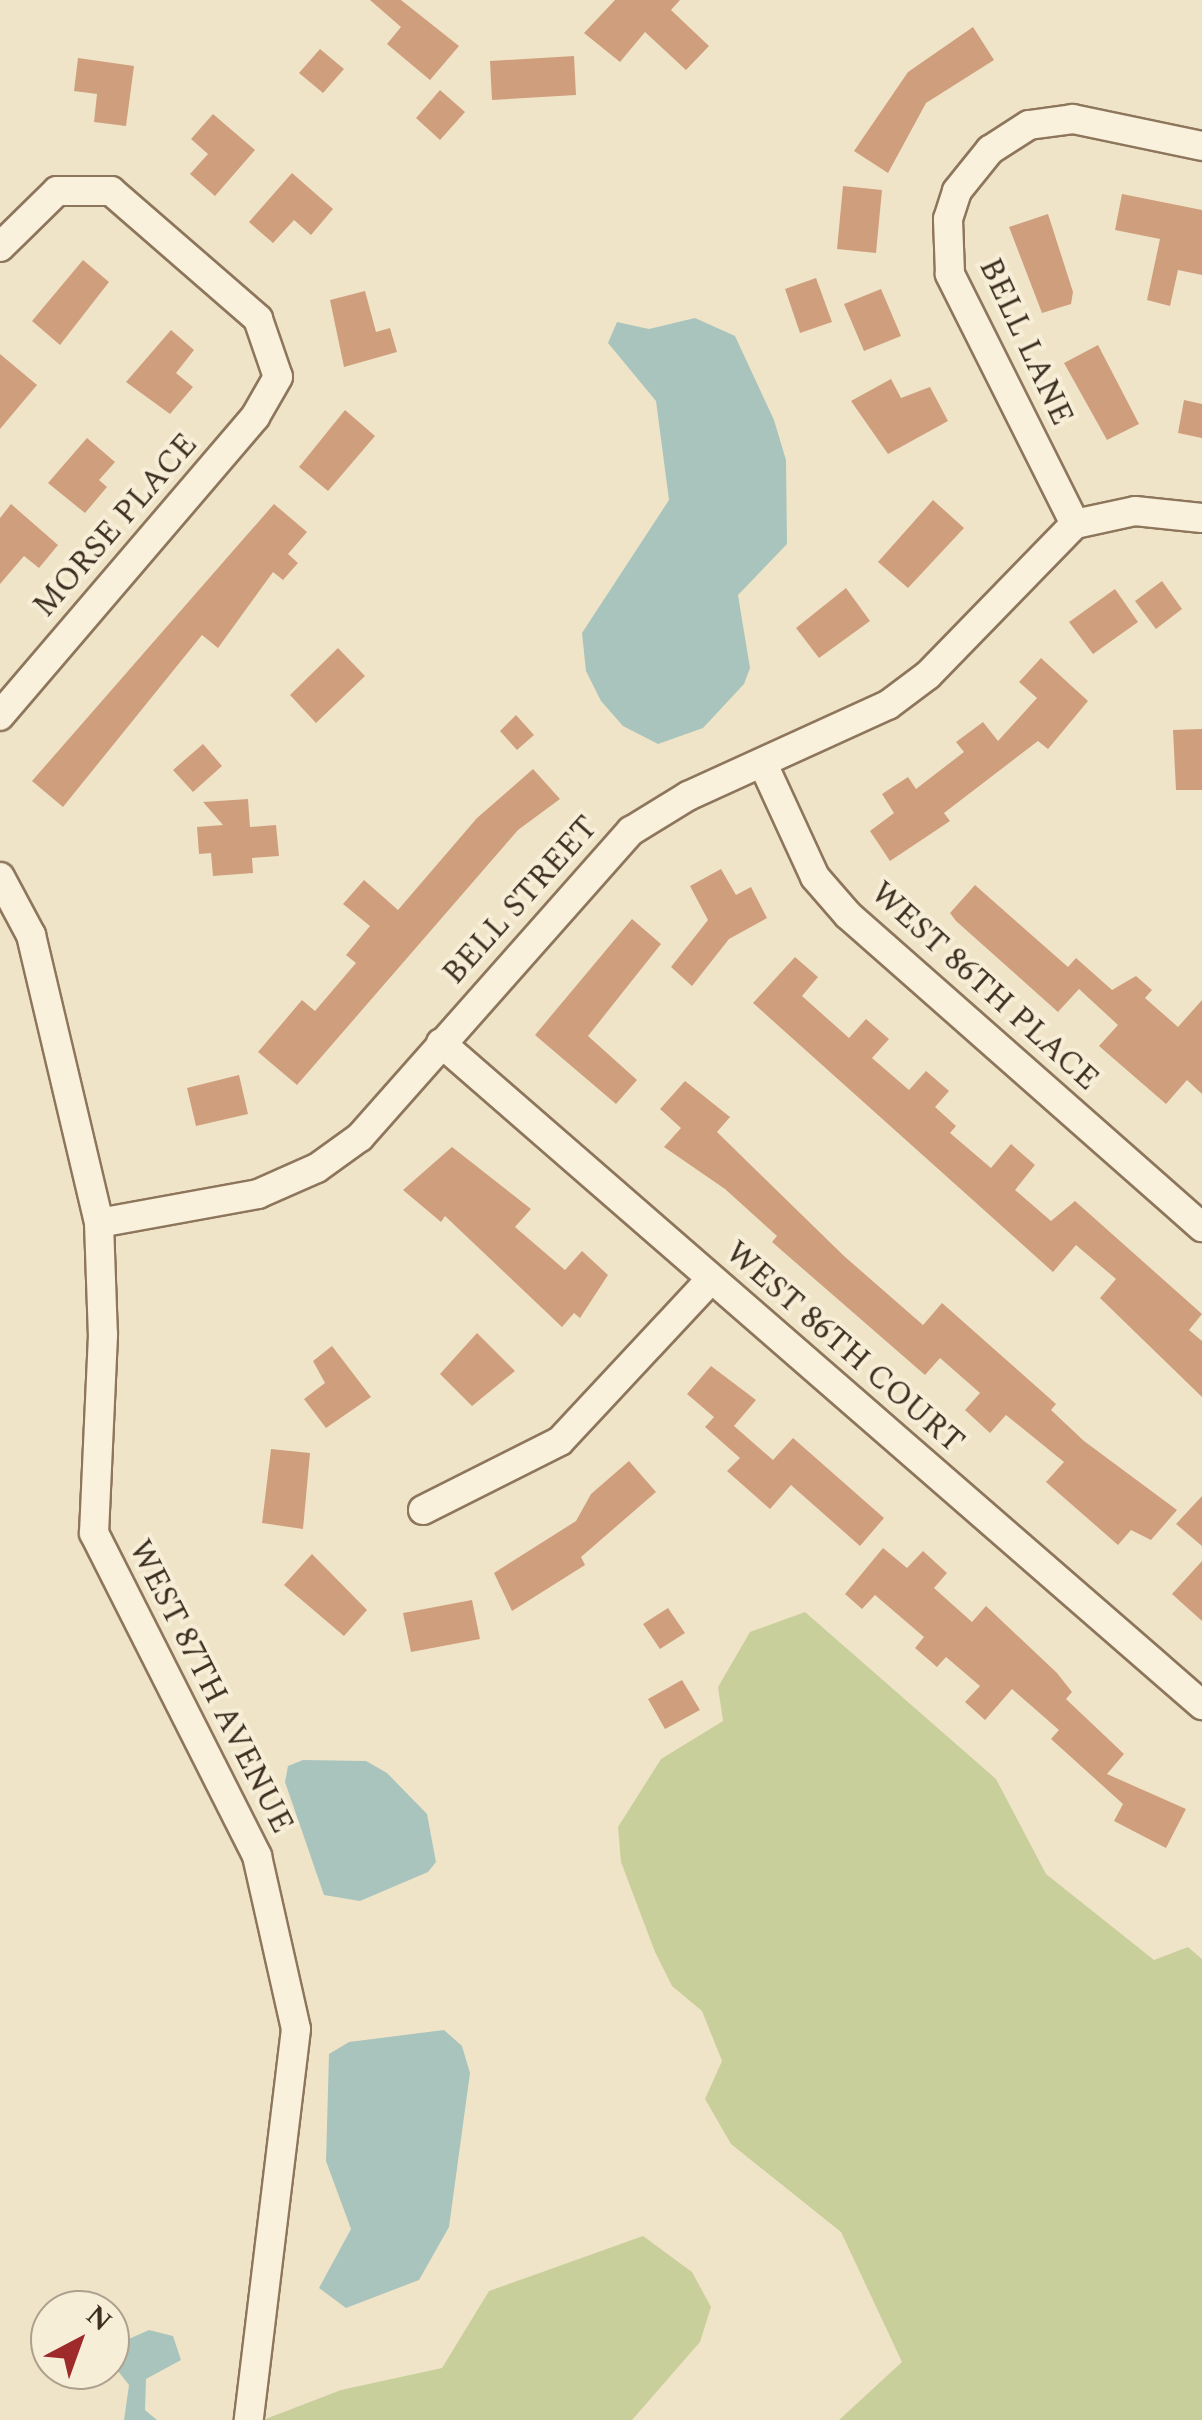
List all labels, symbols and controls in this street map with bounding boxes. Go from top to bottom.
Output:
street label: BELL LANE [970,252,1080,432]
street label: MORSE PLACE [26,426,206,626]
street label: BELL STREET [435,809,607,993]
street label: WEST 86TH PLACE [862,875,1106,1099]
street label: WEST 86TH COURT [717,1234,971,1462]
street label: WEST 87TH AVENUE [119,1534,301,1840]
north arrow [30,2290,130,2390]
text: N [76,2295,121,2342]

